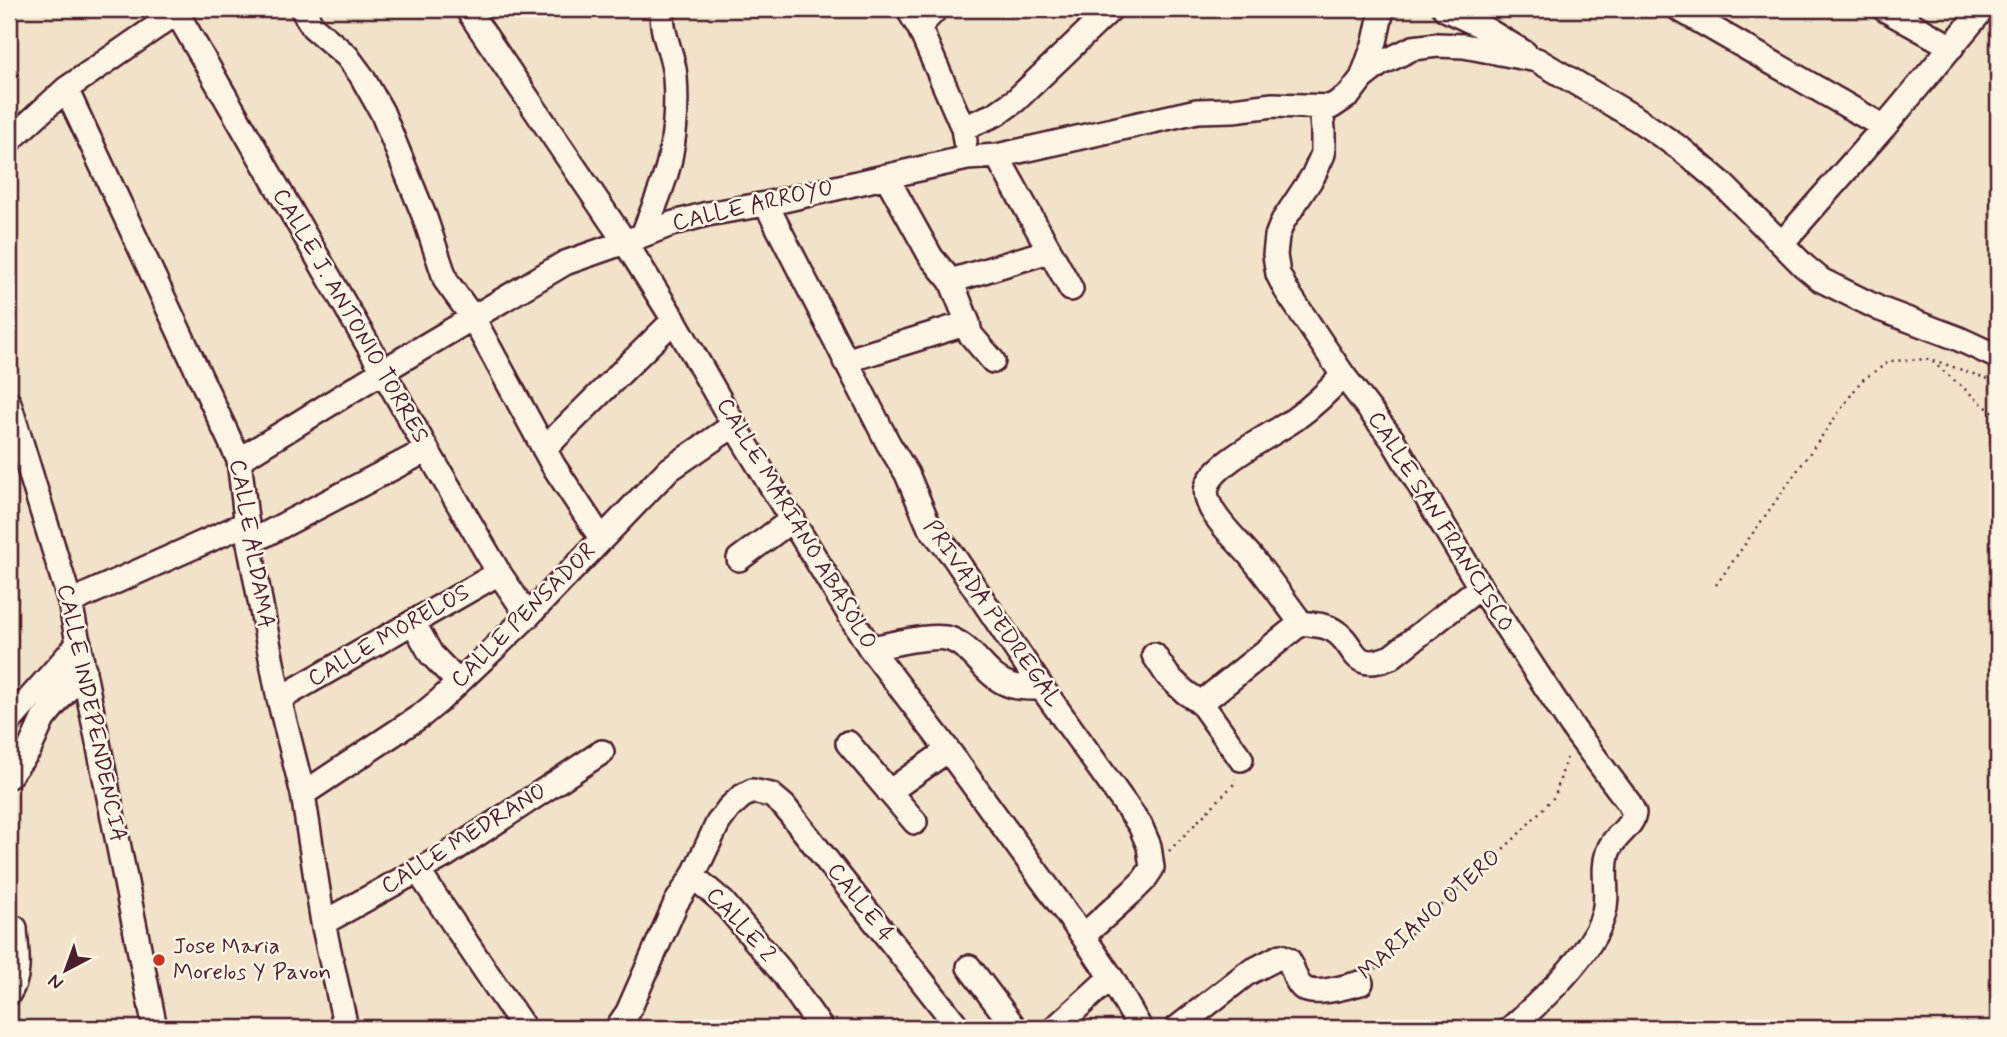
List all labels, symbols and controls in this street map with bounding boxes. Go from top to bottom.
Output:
street label: CALLE ARROYO [670,173,836,239]
street label: CALLE J. ANTONIO TORRES [265,183,435,449]
street label: CALLE MARIANO ABASOLO [709,393,883,655]
street label: CALLE SAN FRANCISCO [1360,406,1520,638]
street label: CALLE ALDAMA [221,457,281,631]
street label: PRIVADA PEDREGAL [916,514,1068,714]
street label: CALLE PENSADOR [445,537,603,695]
street label: CALLE MORELOS [303,578,475,694]
street label: CALLE INDEPENDENCIA [49,581,133,845]
street label: CALLE MEDRANO [376,776,552,902]
street label: MARIANO OTERO [1352,843,1508,987]
street label: CALLE 4 [820,857,900,949]
street label: CALLE 2 [698,881,782,969]
place label: Jose Maria Morelos Y Pavon [173,932,331,988]
north arrow [32,936,102,1006]
marker: Jose Maria Morelos Y Pavon [151,952,167,968]
text: N [43,968,69,995]

